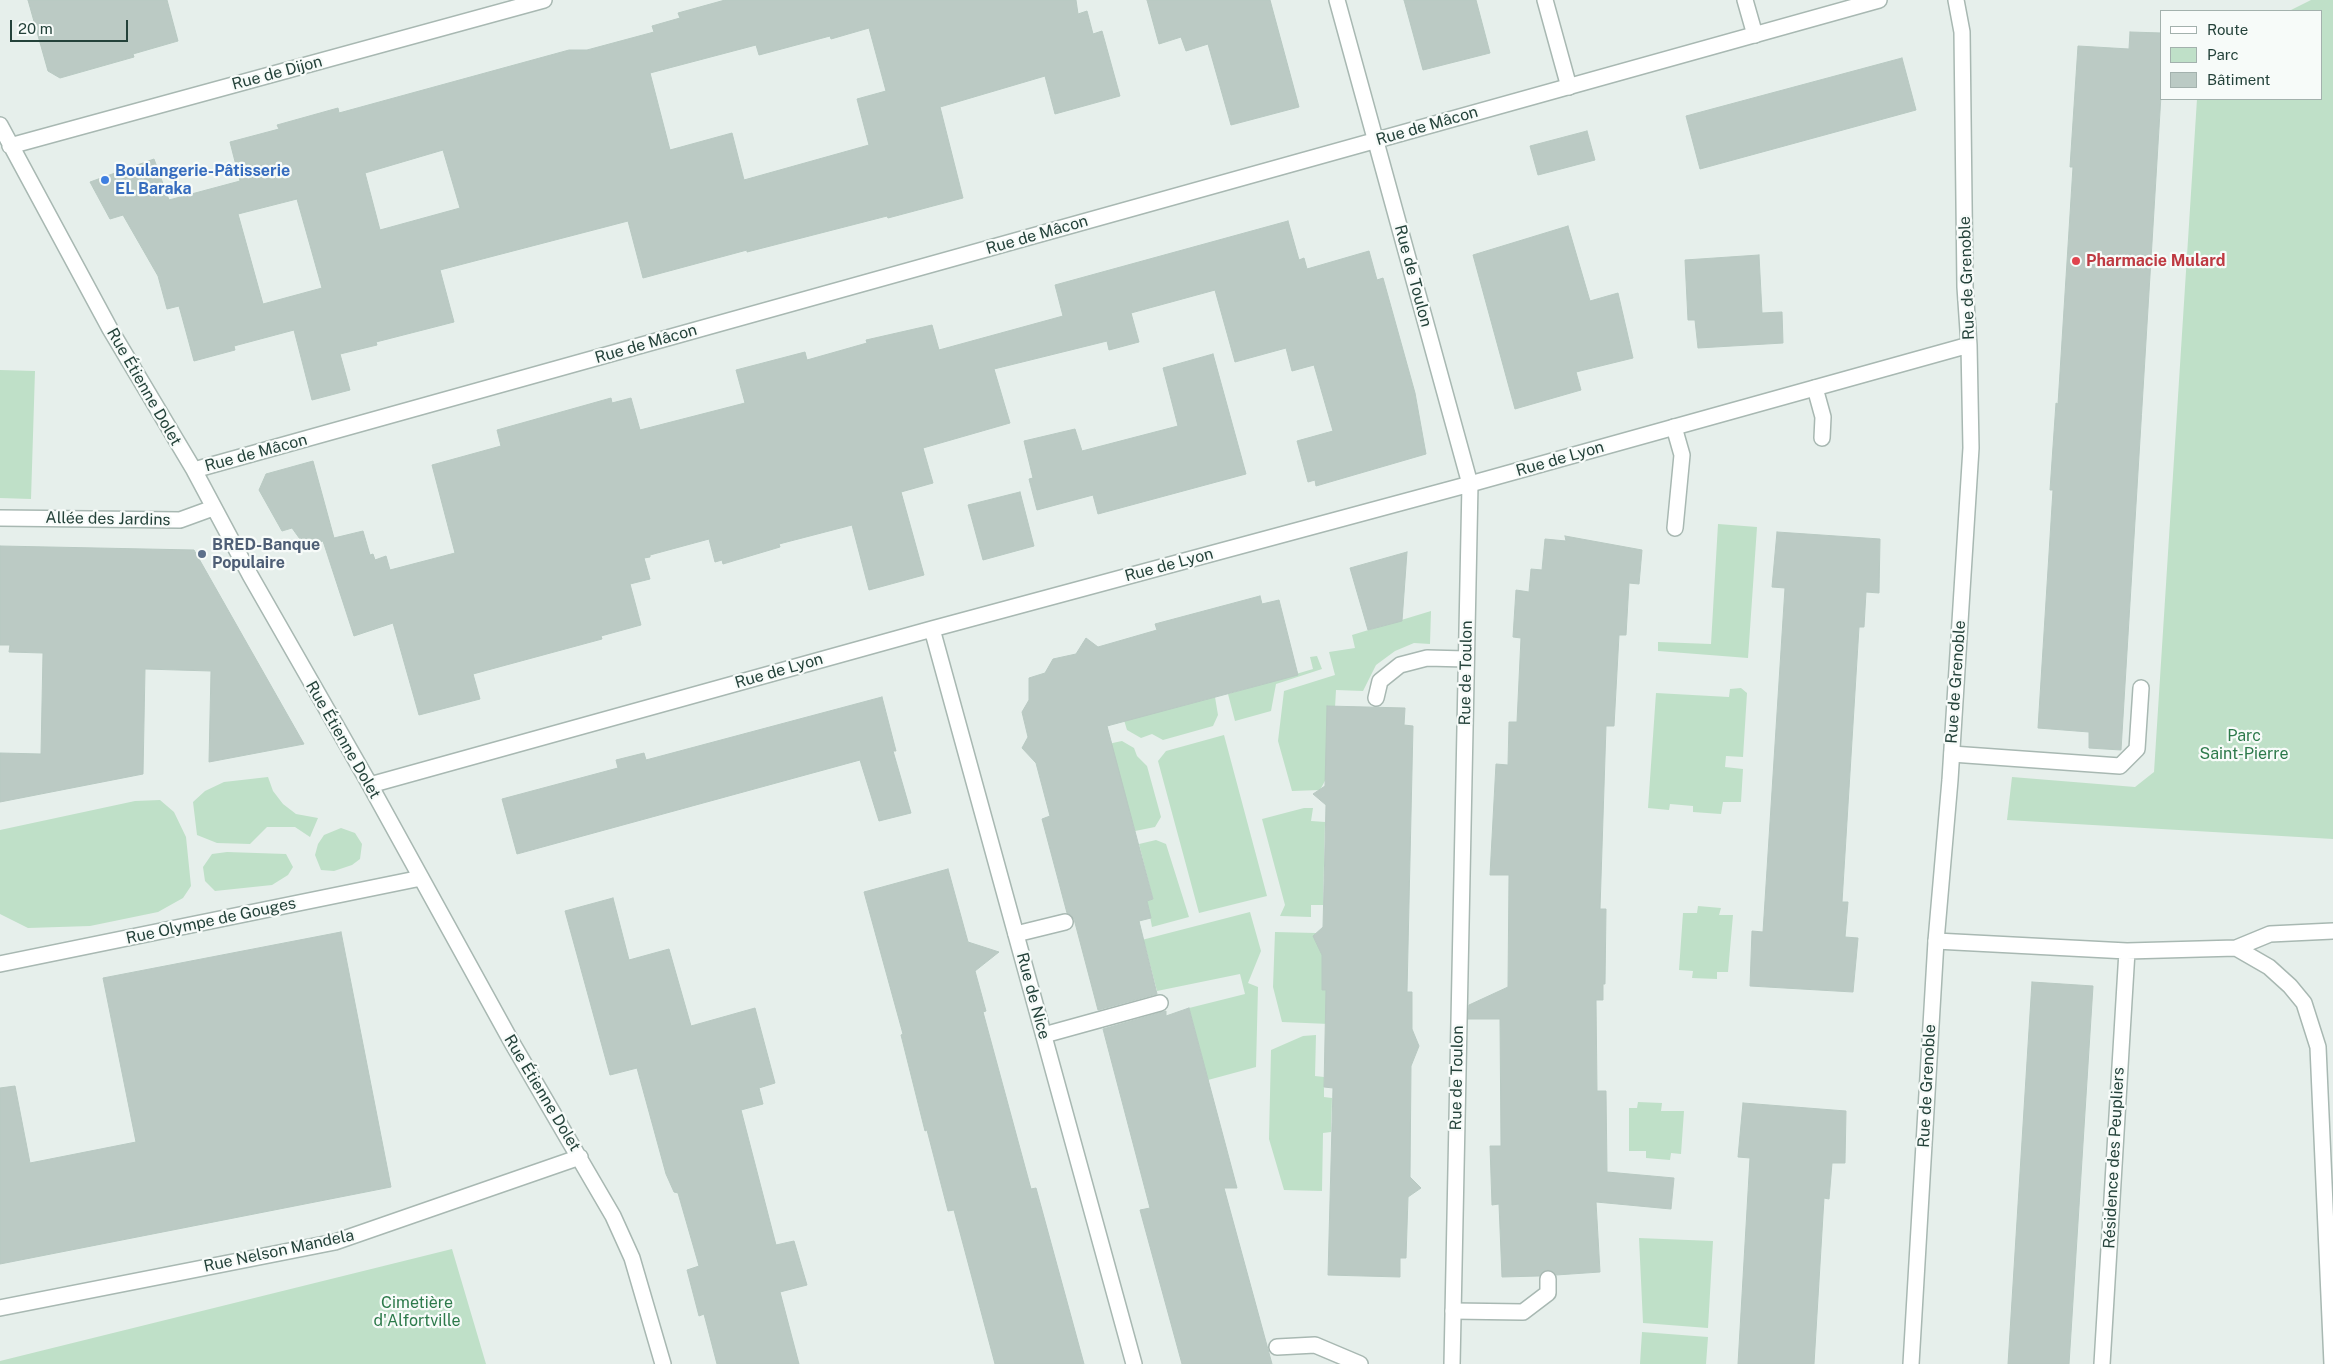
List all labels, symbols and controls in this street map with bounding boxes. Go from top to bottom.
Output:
scale bar [12,10,130,42]
legend [2160,10,2323,100]
text: 20 m [18,20,53,37]
text: Route [2207,21,2248,38]
text: Parc [2207,46,2239,63]
street label: Rue de Dijon [230,52,324,94]
text: Bâtiment [2207,71,2270,88]
street label: Rue de Mâcon [1374,102,1480,150]
place label: Boulangerie-Pâtisserie EL Baraka [115,161,290,199]
marker: Boulangerie-Pâtisserie EL Baraka [99,174,111,186]
street label: Rue de Mâcon [984,211,1090,259]
street label: Rue de Grenoble [1955,216,1979,340]
street label: Rue de Toulon [1390,223,1436,329]
place label: Pharmacie Mulard [2086,251,2225,271]
marker: Pharmacie Mulard [2070,255,2082,267]
street label: Rue de Mâcon [593,320,699,368]
street label: Rue Étienne Dolet [103,325,185,449]
street label: Rue de Mâcon [203,430,309,476]
street label: Rue de Lyon [1514,437,1606,481]
street label: Allée des Jardins [45,508,171,530]
place label: BRED-Banque Populaire [212,535,320,573]
street label: Rue de Lyon [1123,544,1215,586]
marker: BRED-Banque Populaire [196,548,208,560]
street label: Rue de Toulon [1455,620,1477,726]
street label: Rue de Grenoble [1942,620,1970,744]
street label: Rue de Lyon [733,649,825,693]
street label: Rue Étienne Dolet [302,678,384,802]
park label: Parc Saint-Pierre [2200,726,2288,764]
street label: Rue Olympe de Gouges [124,894,298,948]
street label: Rue de Nice [1012,950,1054,1042]
street label: Rue de Grenoble [1914,1024,1940,1148]
street label: Rue de Toulon [1446,1025,1468,1131]
street label: Rue Étienne Dolet [500,1031,584,1155]
street label: Résidence des Peupliers [2100,1067,2128,1249]
street label: Rue Nelson Mandela [202,1226,356,1276]
park label: Cimetière d'Alfortville [374,1293,460,1331]

